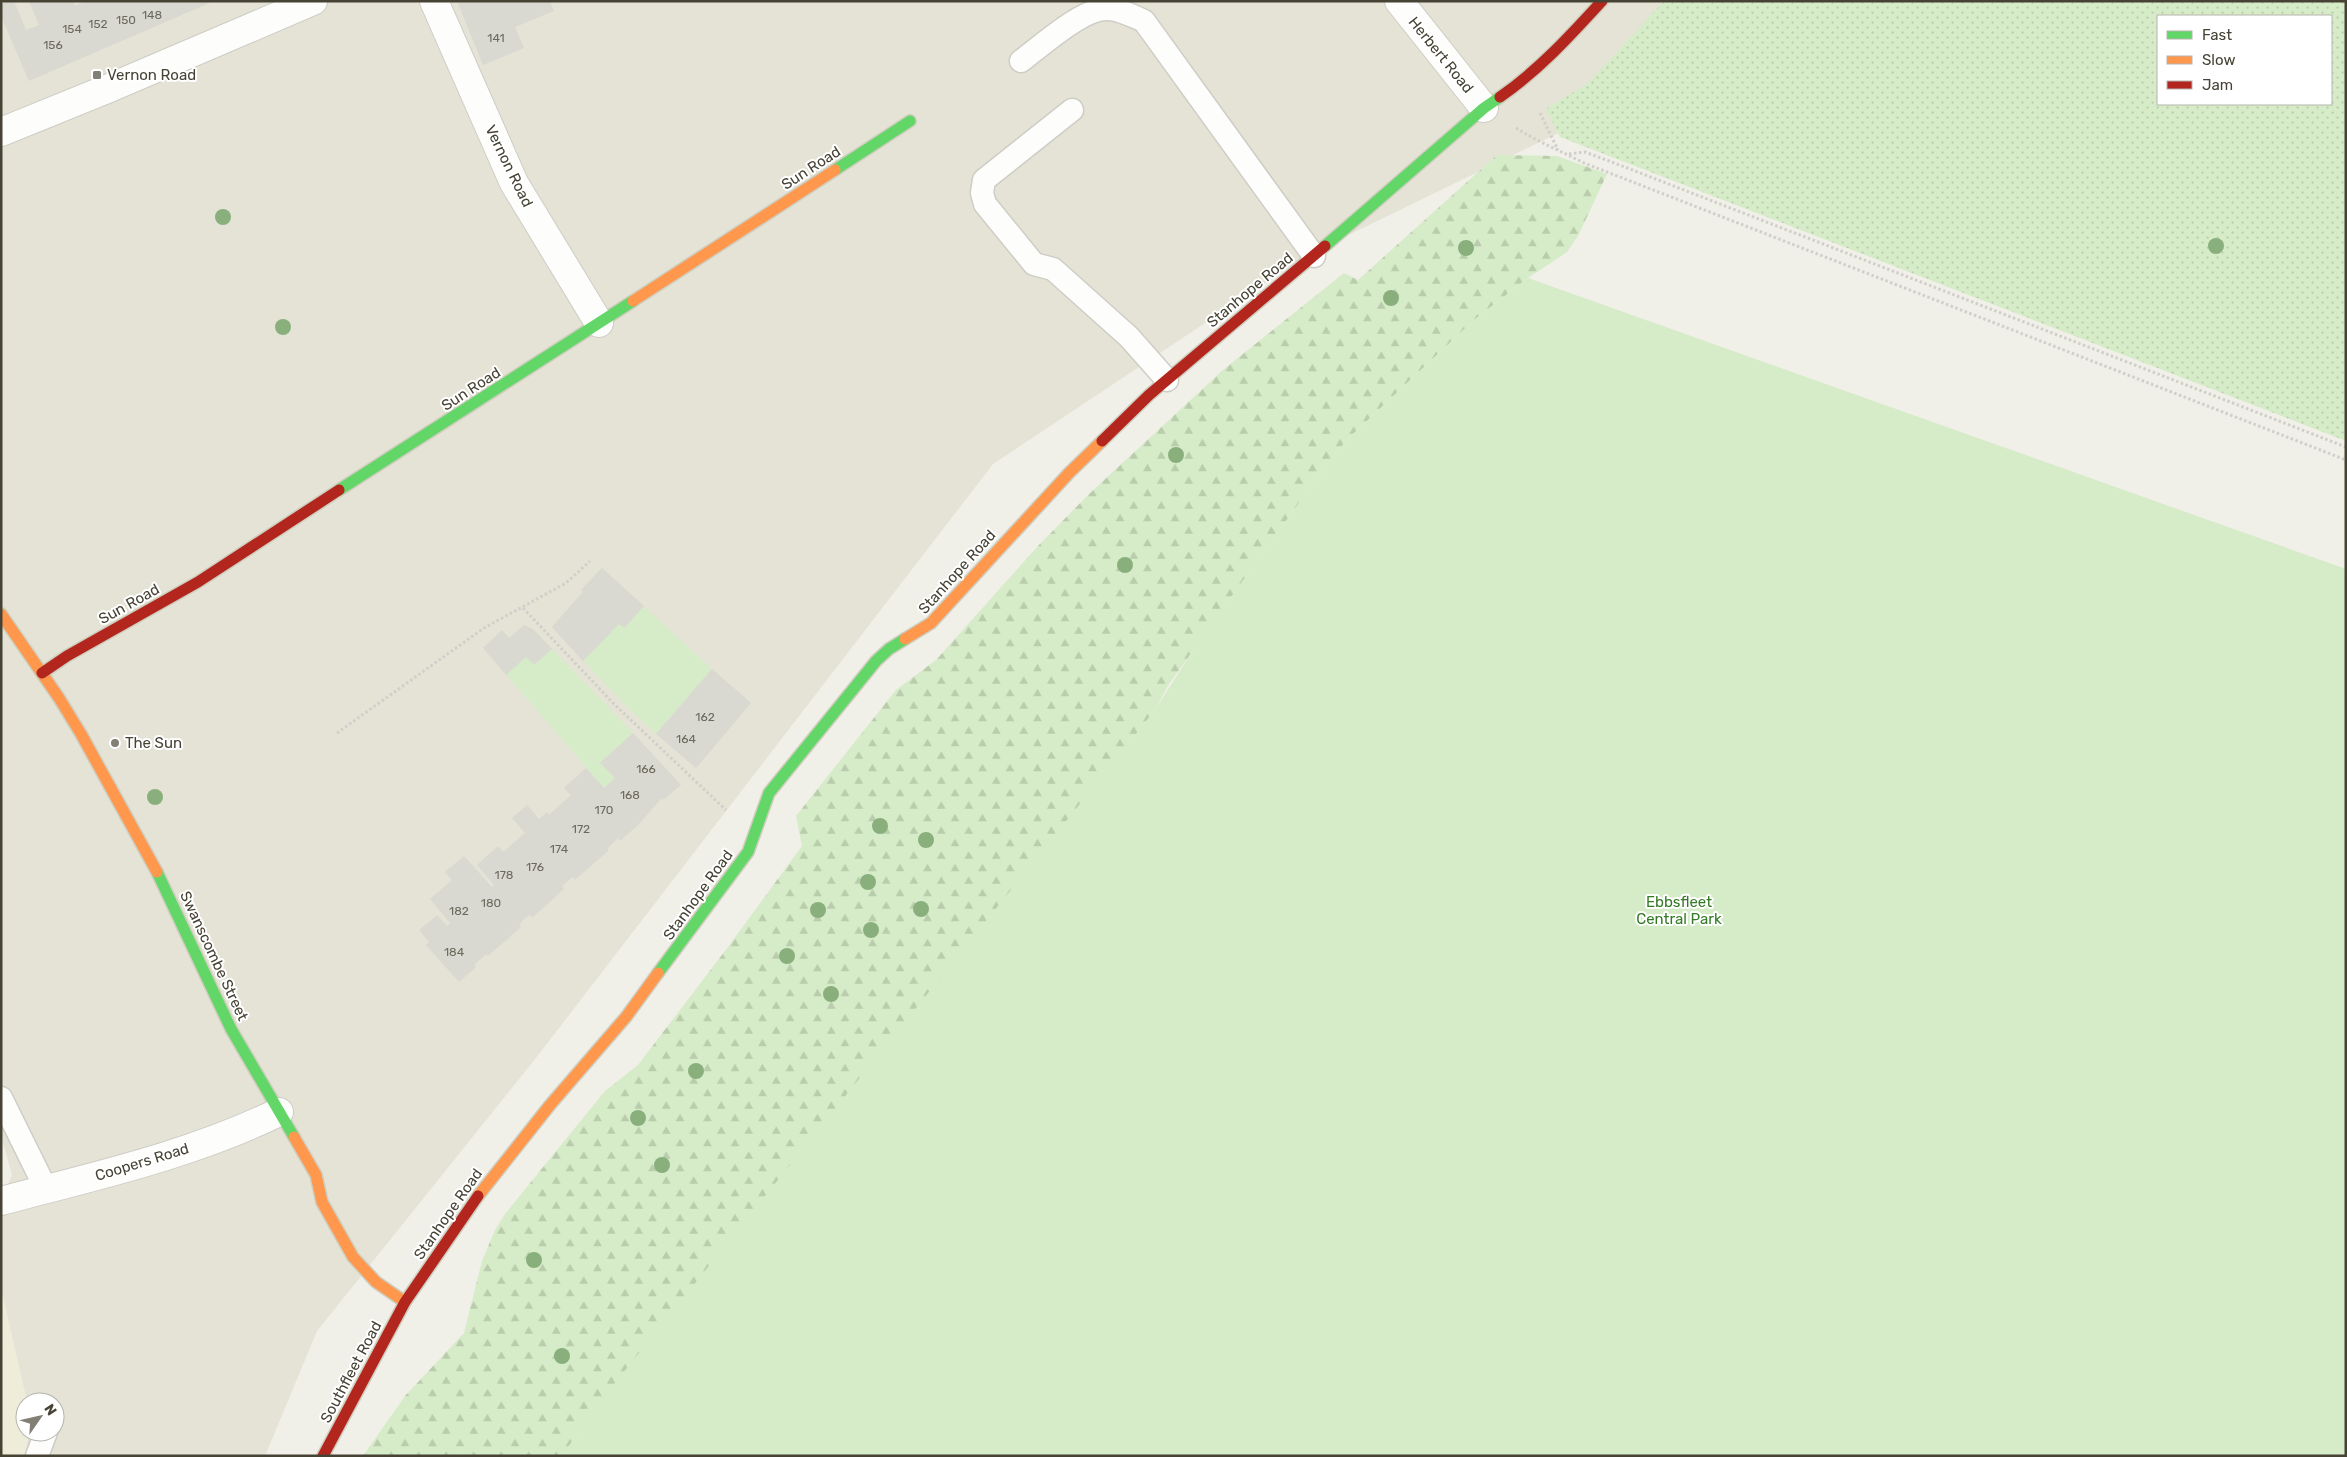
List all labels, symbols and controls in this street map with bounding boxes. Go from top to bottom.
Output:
house number: 148 [142,8,162,22]
house number: 150 [116,13,136,27]
street label: Herbert Road [1405,13,1477,97]
legend [2157,15,2332,105]
house number: 152 [88,17,108,31]
house number: 154 [62,22,82,36]
text: Fast [2202,26,2232,44]
house number: 141 [487,31,505,45]
house number: 156 [43,38,63,52]
text: Slow [2202,51,2235,69]
place label: Vernon Road [107,66,196,84]
marker: Vernon Road [91,69,103,81]
text: Jam [2202,76,2233,94]
street label: Vernon Road [481,122,537,210]
street label: Sun Road [778,142,844,194]
street label: Stanhope Road [1203,249,1297,331]
street label: Sun Road [438,363,504,415]
street label: Stanhope Road [915,526,999,618]
street label: Sun Road [95,580,163,628]
house number: 162 [695,710,715,724]
house number: 164 [676,732,696,746]
place label: The Sun [125,734,182,752]
marker: The Sun [109,737,121,749]
house number: 166 [636,762,656,776]
house number: 168 [620,788,640,802]
house number: 170 [595,803,613,817]
house number: 172 [572,822,590,836]
house number: 174 [550,842,569,856]
street label: Stanhope Road [659,846,737,944]
house number: 176 [526,860,544,874]
house number: 178 [495,868,513,882]
street label: Swanscombe Street [176,888,252,1024]
park label: Ebbsfleet Central Park [1636,893,1722,928]
house number: 180 [481,896,501,910]
house number: 182 [449,904,469,918]
house number: 184 [444,945,465,959]
street label: Coopers Road [93,1139,191,1185]
street label: Stanhope Road [410,1165,486,1263]
street label: Southfleet Road [317,1318,385,1426]
north arrow [15,1392,65,1442]
text: N [40,1401,60,1419]

